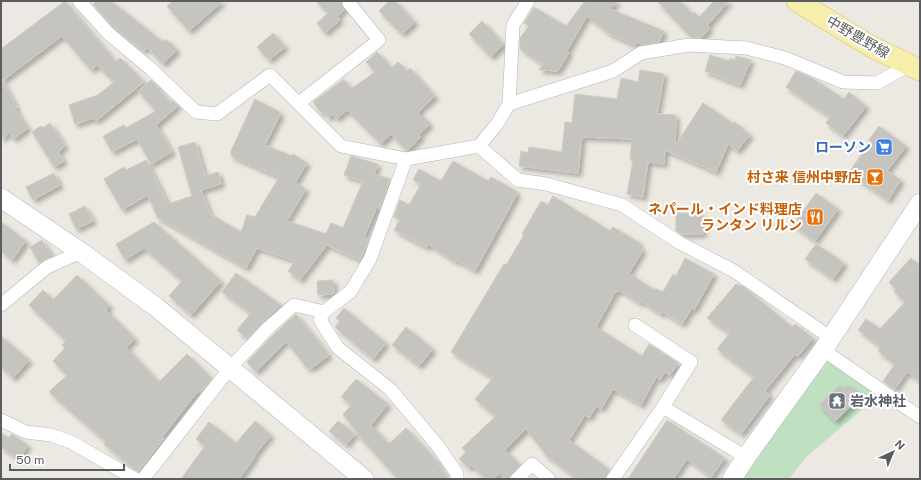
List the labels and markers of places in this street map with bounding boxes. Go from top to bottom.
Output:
supermarket icon: ローソン [874,137,894,157]
place label: ローソン [815,139,871,155]
bar icon: 村さ来 信州中野店 [865,167,885,187]
place label: 村さ来 信州中野店 [747,169,862,185]
place label: ネパール・インド料理店 ランタン リルン [648,201,802,233]
restaurant icon: ネパール・インド料理店 ランタン リルン [805,207,825,227]
temple icon: 岩水神社 [827,391,847,411]
place label: 岩水神社 [850,393,906,409]

